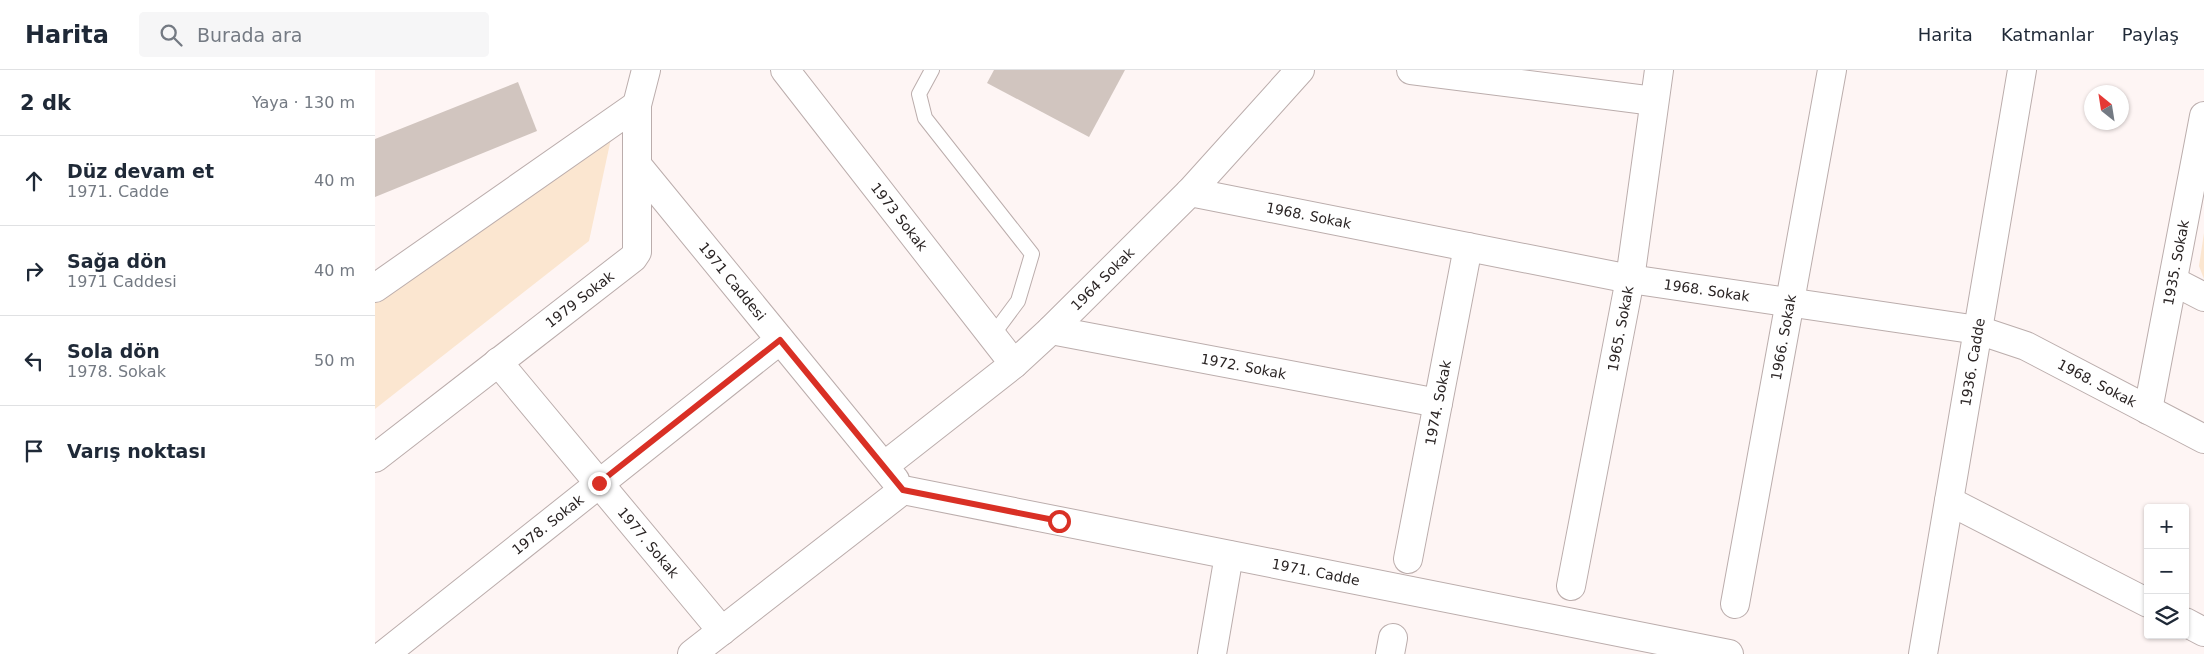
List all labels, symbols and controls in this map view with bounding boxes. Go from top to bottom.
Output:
search box [139,12,489,57]
text: Harita [25,21,109,49]
icon: search [157,21,185,49]
text: Burada ara [197,24,302,46]
text: Harita [1918,24,1973,45]
text: Katmanlar [2001,24,2094,45]
text: Paylaş [2122,24,2179,45]
north arrow [2084,85,2129,130]
text: 2 dk [20,91,71,115]
text: Yaya · 130 m [252,93,355,112]
text: Düz devam et [67,160,214,182]
icon: ahead [20,167,48,195]
text: 40 m [314,171,355,190]
street label: 1973 Sokak [868,179,931,255]
text: 1971. Cadde [67,182,169,201]
street label: 1968. Sokak [1265,199,1354,232]
street label: 1935. Sokak [2160,218,2192,307]
street label: 1971 Caddesi [696,239,769,324]
street label: 1964 Sokak [1068,244,1138,314]
text: Sağa dön [67,250,167,272]
icon: right [20,257,48,285]
text: 40 m [314,261,355,280]
street label: 1979 Sokak [542,267,618,331]
text: 1971 Caddesi [67,272,177,291]
street label: 1968. Sokak [1663,276,1752,305]
street label: 1965. Sokak [1604,284,1637,373]
street label: 1966. Sokak [1768,292,1799,381]
street label: 1936. Cadde [1957,317,1988,408]
text: Sola dön [67,340,160,362]
icon: left [20,347,48,375]
street label: 1972. Sokak [1200,350,1289,382]
text: 50 m [314,351,355,370]
street label: 1968. Sokak [2055,356,2140,411]
street label: 1974. Sokak [1422,358,1454,447]
text: 1978. Sokak [67,362,166,381]
icon: arrive [20,437,48,465]
text: Varış noktası [67,440,206,462]
route end [588,472,611,495]
street label: 1978. Sokak [509,491,587,558]
street label: 1977. Sokak [615,504,683,582]
map controls [2144,504,2189,639]
button: + [2144,504,2189,549]
route start [1048,510,1071,533]
button: − [2144,549,2189,594]
street label: 1971. Cadde [1271,555,1361,589]
button: layers [2144,594,2189,639]

